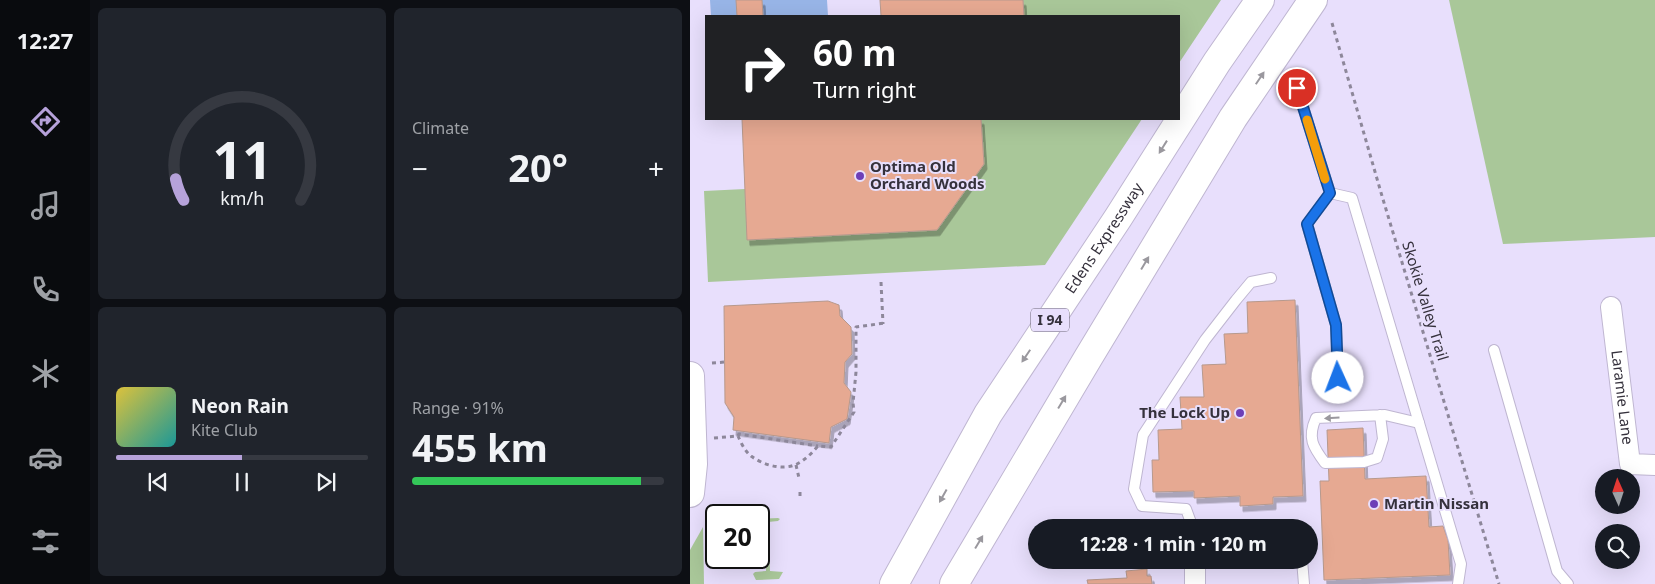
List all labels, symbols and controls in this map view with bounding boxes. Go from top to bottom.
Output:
text: 12:27 [17,25,73,55]
text: 60 m [813,29,896,76]
icon: right [730,35,795,100]
pin [1276,67,1318,109]
one-way arrow [1256,71,1265,85]
text: Turn right [813,74,916,104]
icon: arrive [1283,74,1311,102]
icon: directions [28,104,63,139]
text: Climate [412,117,469,139]
text: 11 [212,123,272,194]
text: 20° [508,141,568,193]
one-way arrow [1158,141,1168,154]
text: − [412,149,428,187]
text: + [648,149,664,187]
place label: Optima Old Orchard Woods [870,156,985,193]
marker: Optima Old Orchard Woods [854,170,866,182]
street label: Edens Expressway [1060,178,1147,297]
text: km/h [220,186,264,210]
icon: music [28,188,63,223]
street label: Skokie Valley Trail [1398,239,1454,363]
one-way arrow [1141,256,1150,269]
icon: phone [28,272,63,307]
road number: I 94 [1031,308,1069,332]
street label: Laramie Lane [1607,349,1639,446]
one-way arrow [1021,350,1031,363]
position arrow [1311,351,1363,403]
icon: climate [28,356,63,391]
text: Neon Rain [191,393,289,419]
one-way arrow [1057,396,1066,409]
text: Range · 91% [412,397,504,419]
place label: The Lock Up [1139,402,1230,422]
marker: The Lock Up [1234,407,1246,419]
one-way arrow [1323,414,1339,422]
text: Kite Club [191,419,258,441]
text: 455 km [412,421,548,473]
icon: car [28,440,63,475]
icon: previous [144,468,172,496]
icon: pause [228,468,256,496]
icon: next [312,468,340,496]
north arrow [1595,469,1640,514]
map controls [1595,469,1640,569]
one-way arrow [938,489,947,502]
place label: Martin Nissan [1384,493,1489,513]
marker: Martin Nissan [1368,498,1380,510]
speed limit sign: 20 [705,504,770,569]
icon: filters [28,524,63,559]
button: search [1595,524,1640,569]
text: 12:28 · 1 min · 120 m [1079,531,1267,557]
one-way arrow [975,535,983,550]

